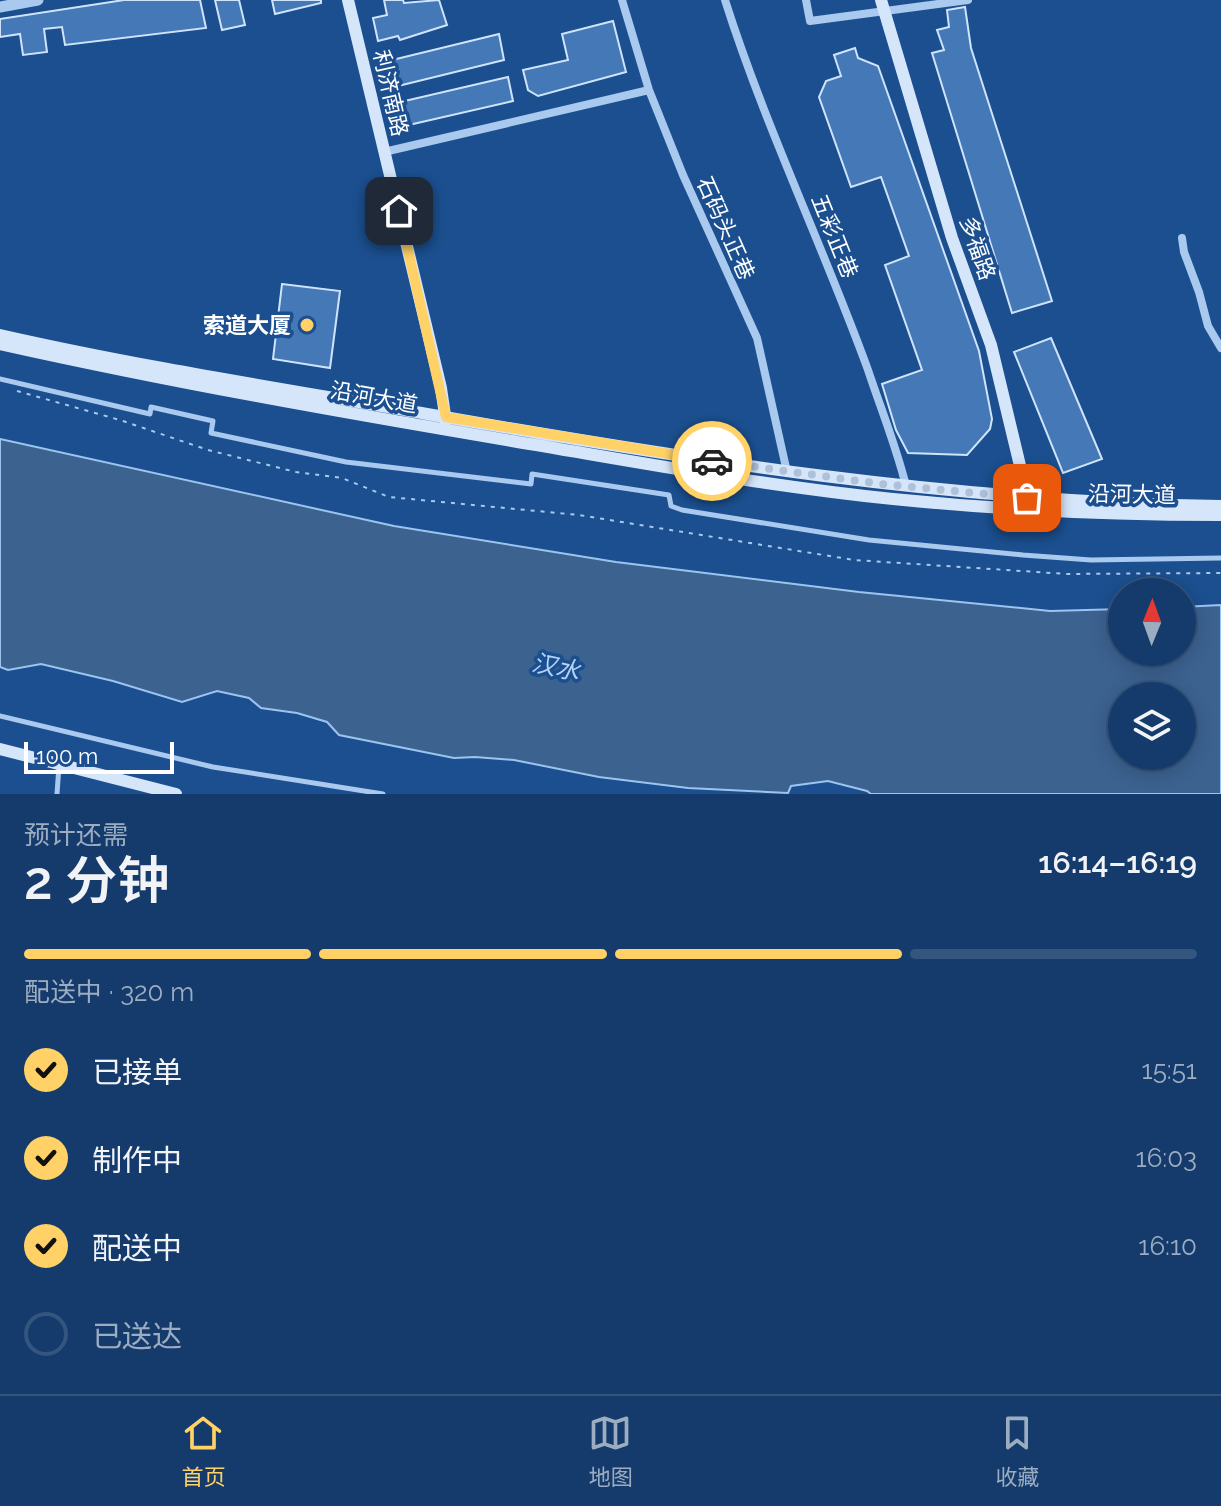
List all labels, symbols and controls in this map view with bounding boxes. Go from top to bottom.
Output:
street label: 利济南路 [368,47,414,139]
street label: 石码头正巷 [692,172,760,284]
pin [365,177,433,245]
icon: home [377,189,421,233]
street label: 五彩正巷 [806,190,864,282]
street label: 多福路 [955,213,1001,283]
place label: 索道大厦 [203,312,291,338]
marker: 索道大厦 [298,316,316,334]
street label: 沿河大道 [328,377,420,417]
courier [672,421,752,501]
icon: car [690,439,734,483]
pin [993,464,1061,532]
icon: bag [1005,476,1049,520]
street label: 沿河大道 [1088,480,1176,508]
north arrow [1108,578,1196,666]
map controls [1108,578,1196,770]
water label: 汉水 [530,648,583,686]
button: layers [1108,682,1196,770]
scale bar [24,738,174,774]
text: 100 m [36,743,98,769]
text: 预计还需 [24,820,128,850]
text: 16:14–16:19 [1038,845,1197,880]
text: 2 分钟 [24,850,169,911]
text: 配送中 · 320 m [24,977,194,1007]
icon: check [24,1048,68,1092]
text: 已接单 [92,1055,182,1090]
text: 15:51 [1142,1055,1197,1085]
icon: check [24,1136,68,1180]
text: 制作中 [92,1143,182,1178]
text: 16:03 [1136,1143,1197,1173]
icon: check [24,1224,68,1268]
text: 配送中 [92,1231,182,1266]
text: 16:10 [1138,1231,1197,1261]
text: 已送达 [92,1319,182,1354]
tab: 首页 [181,1411,226,1491]
tab: 地图 [588,1411,633,1491]
tab: 收藏 [995,1411,1040,1491]

